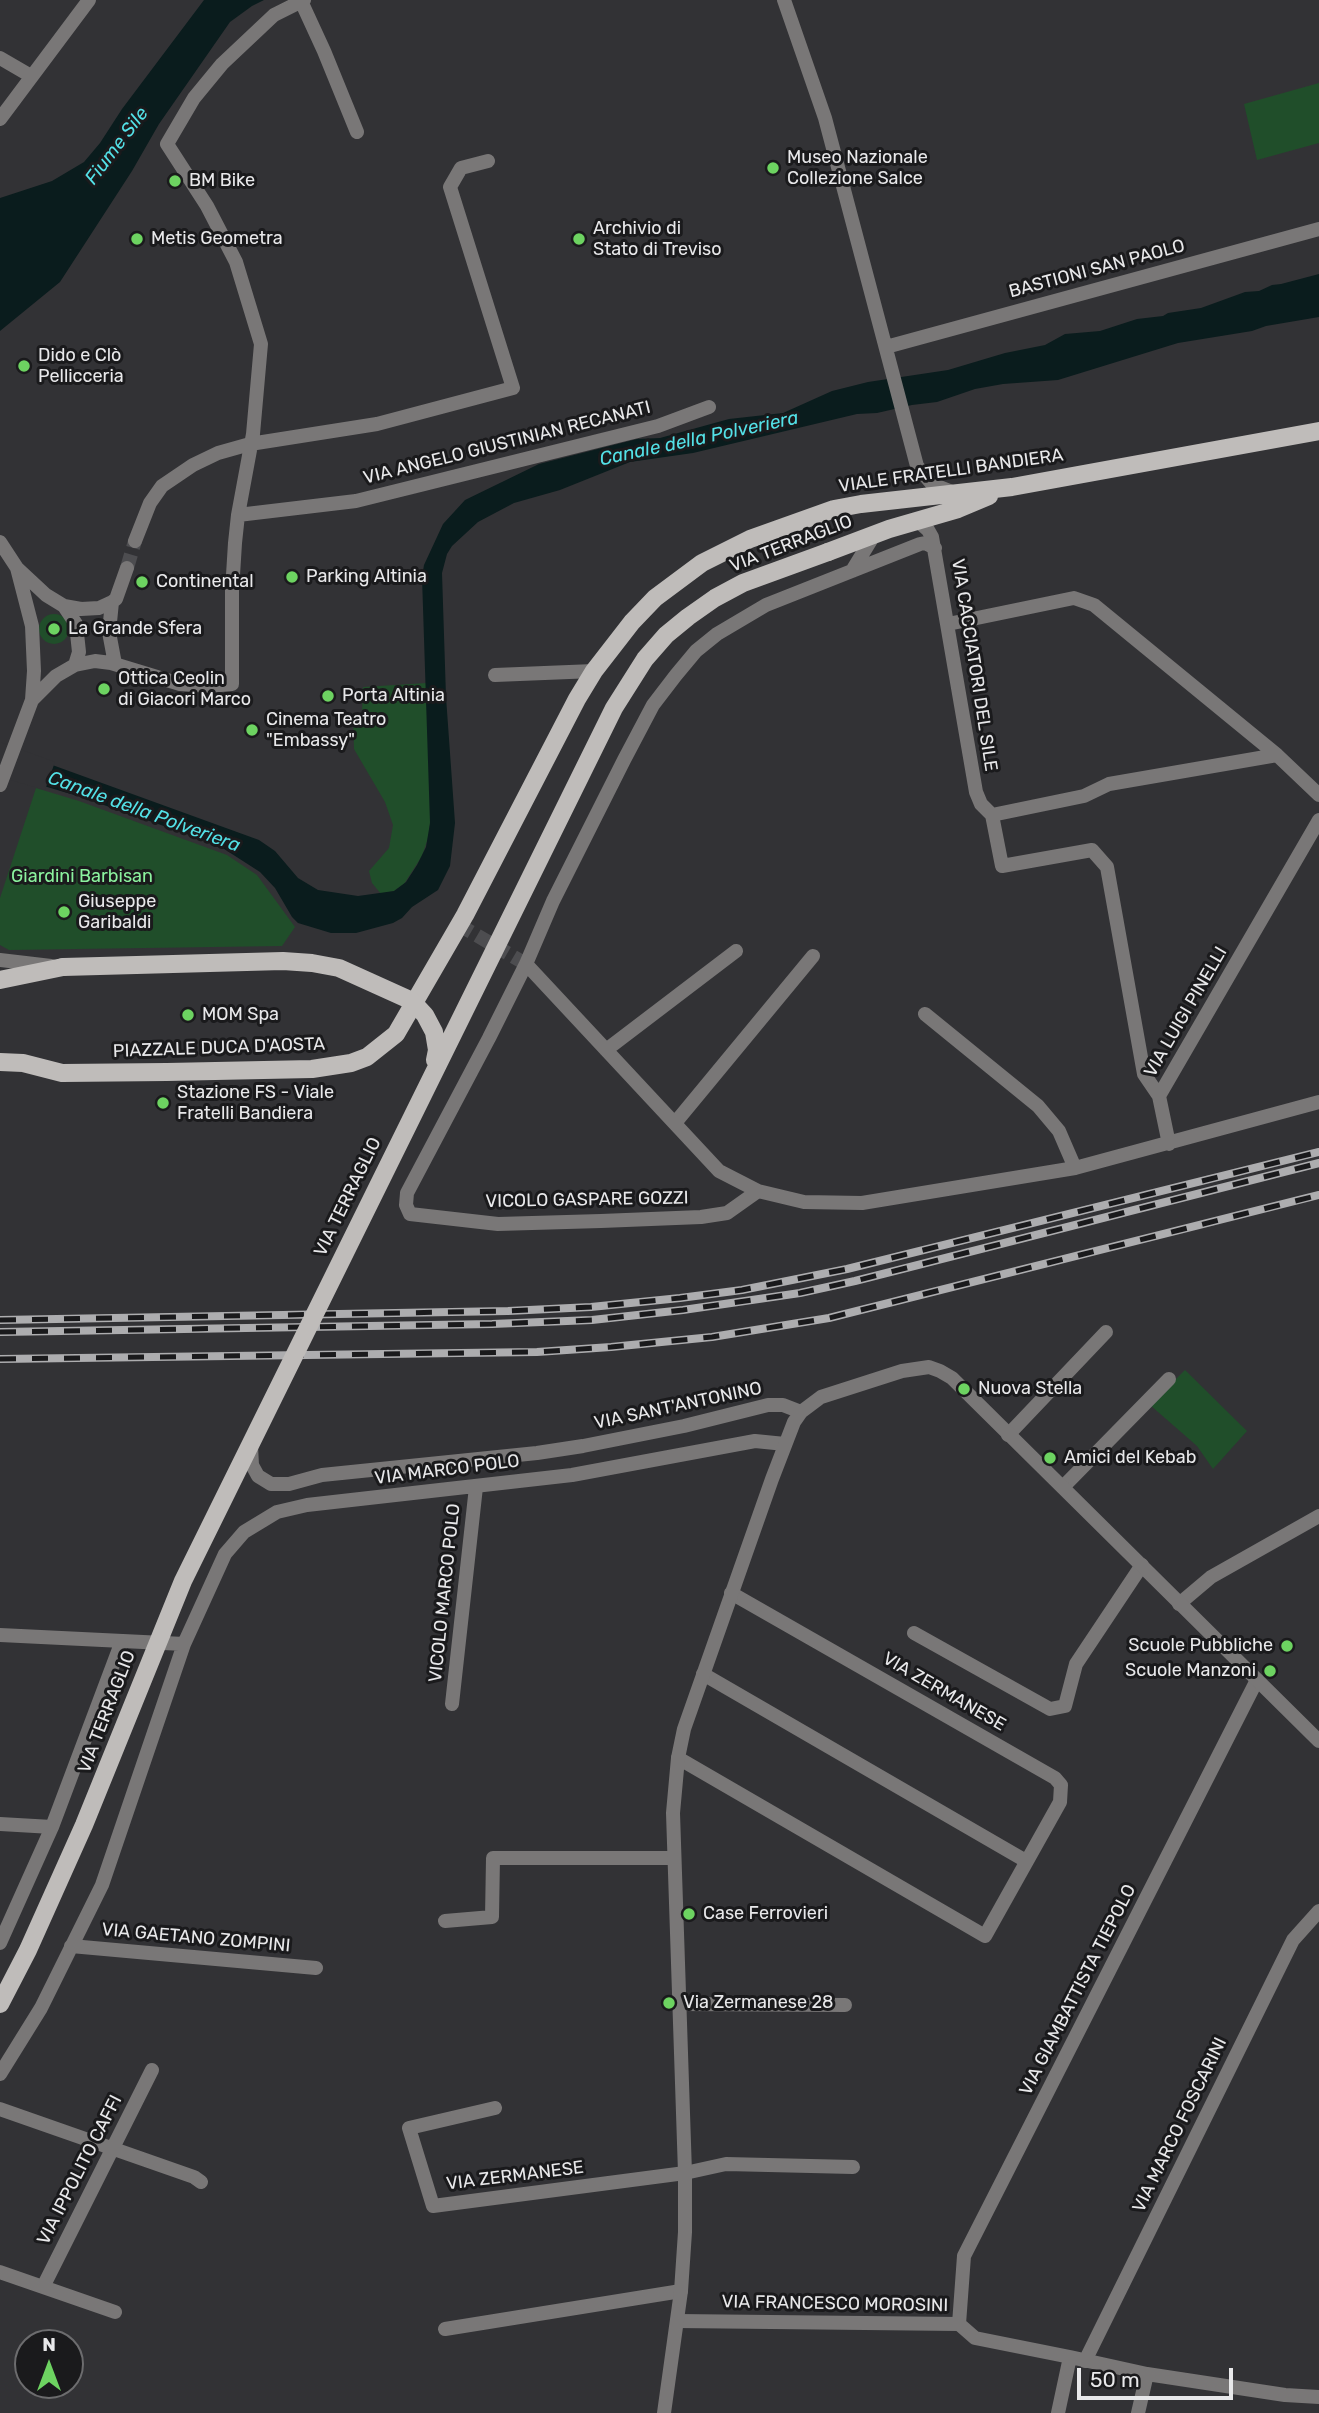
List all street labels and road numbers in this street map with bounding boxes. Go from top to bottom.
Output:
street label: BASTIONI SAN PAOLO [1007,235,1187,303]
street label: VIA ANGELO GIUSTINIAN RECANATI [361,397,653,489]
street label: VIALE FRATELLI BANDIERA [837,445,1065,497]
street label: VIA TERRAGLIO [727,511,855,577]
street label: VIA CACCIATORI DEL SILE [947,557,1001,773]
street label: VIA LUIGI PINELLI [1140,943,1232,1081]
street label: PIAZZALE DUCA D'AOSTA [113,1034,325,1062]
street label: VIA TERRAGLIO [310,1134,386,1260]
street label: VICOLO GASPARE GOZZI [485,1187,689,1213]
street label: VIA SANT'ANTONINO [592,1378,764,1434]
street label: VIA MARCO POLO [373,1450,521,1490]
street label: VICOLO MARCO POLO [425,1502,465,1684]
street label: VIA TERRAGLIO [74,1648,140,1776]
street label: VIA ZERMANESE [879,1648,1009,1736]
street label: VIA GIAMBATTISTA TIEPOLO [1015,1881,1141,2099]
street label: VIA GAETANO ZOMPINI [101,1919,291,1957]
street label: VIA MARCO FOSCARINI [1128,2034,1232,2216]
street label: VIA IPPOLITO CAFFI [33,2092,127,2248]
street label: VIA ZERMANESE [445,2157,585,2195]
street label: VIA FRANCESCO MOROSINI [721,2291,949,2317]

